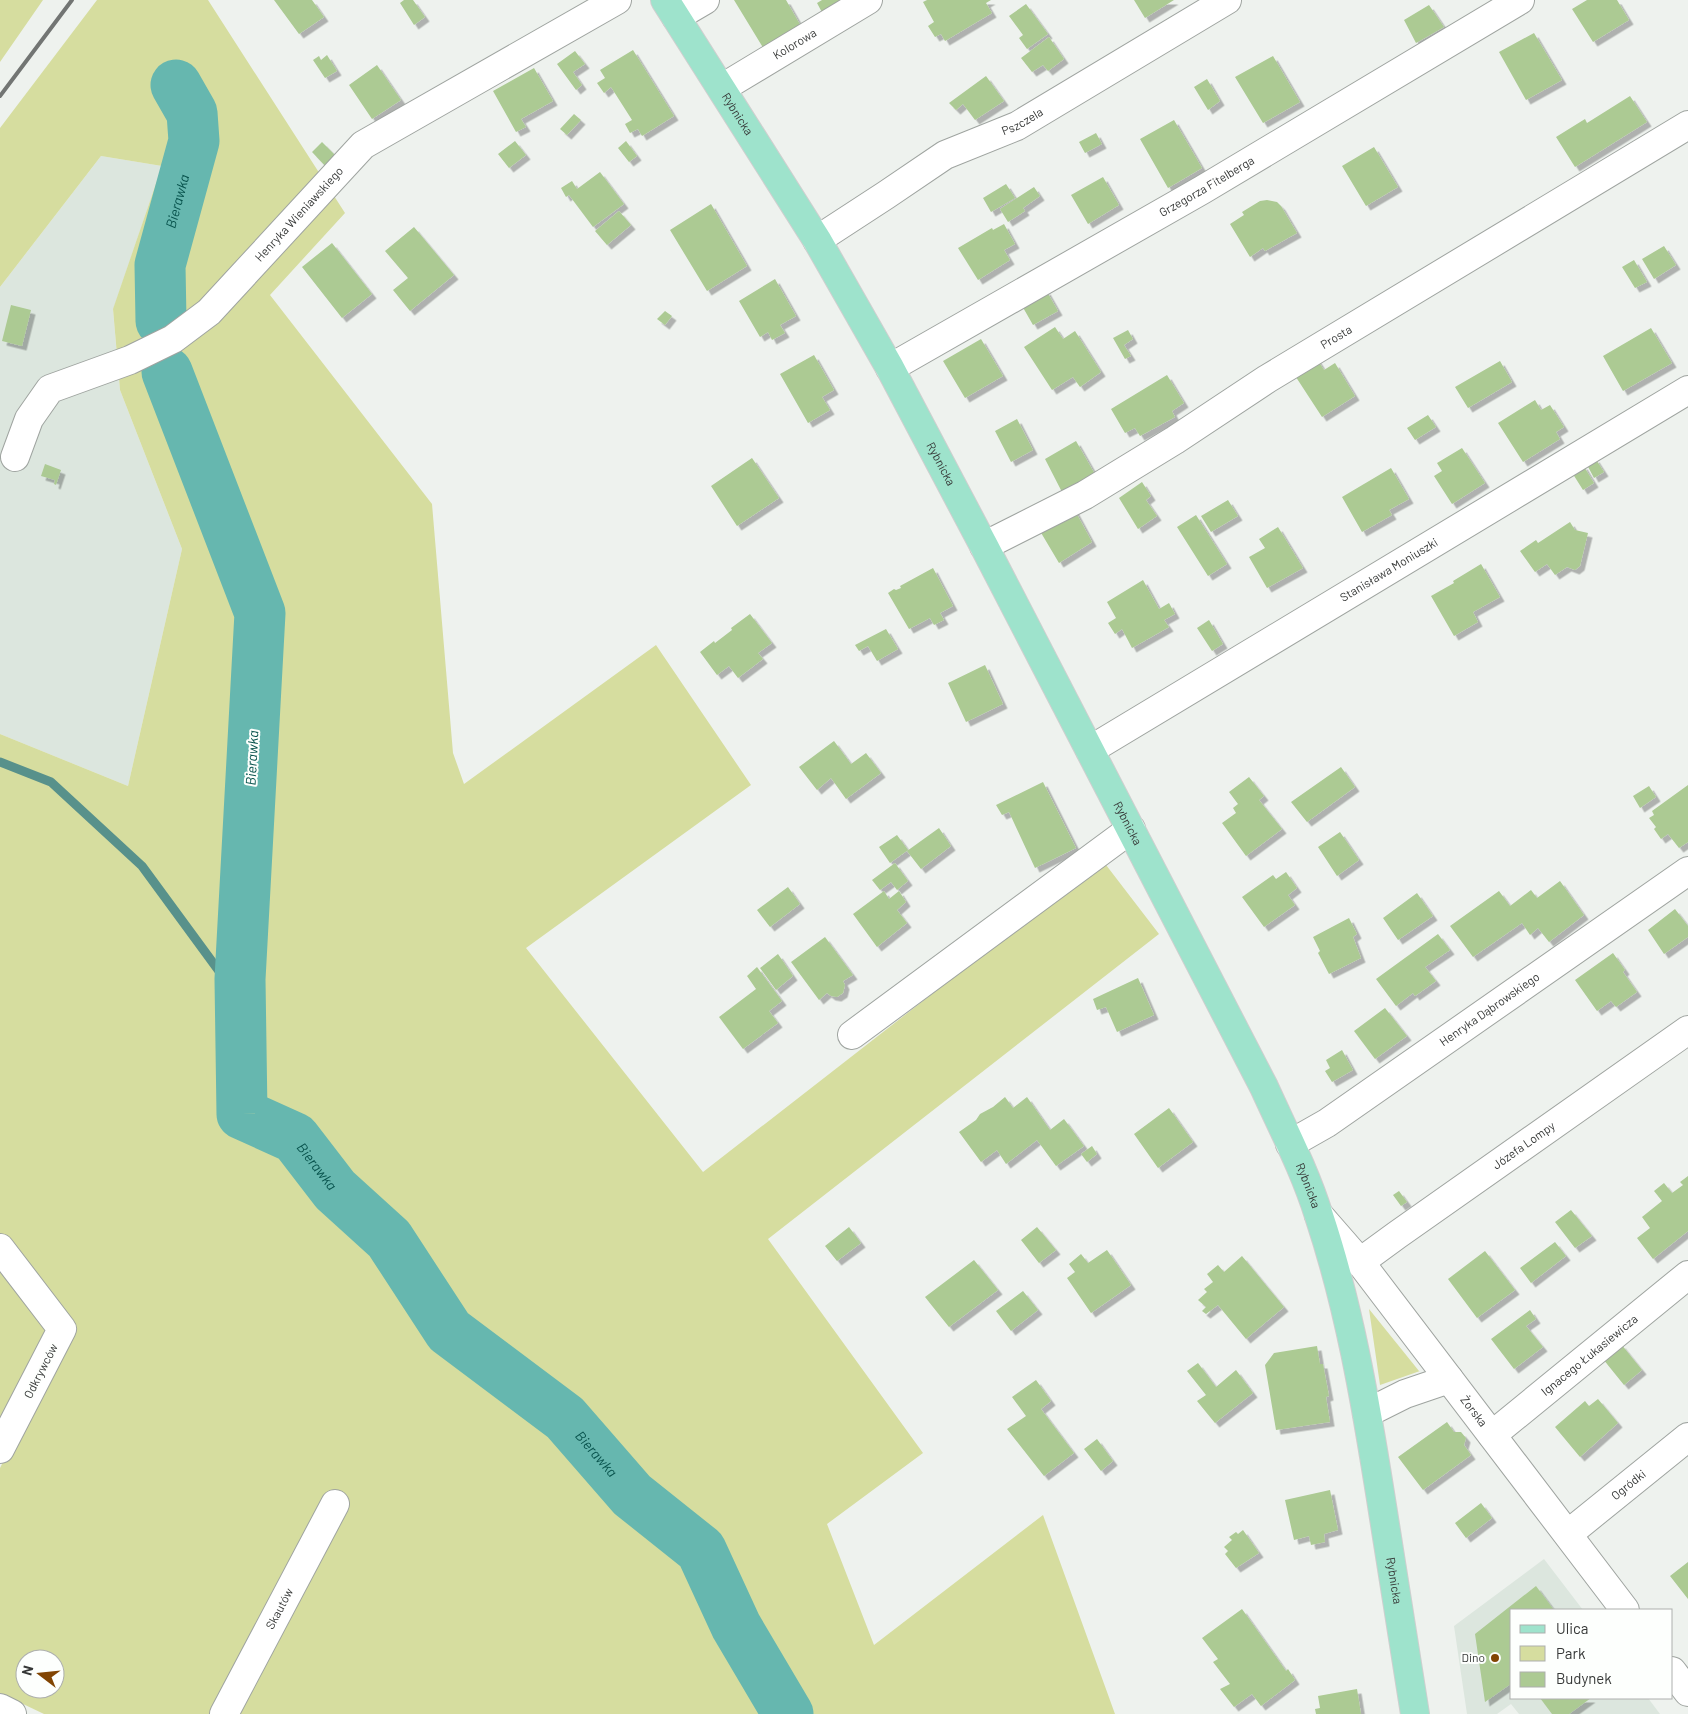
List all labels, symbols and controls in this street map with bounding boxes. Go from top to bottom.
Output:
street label: Kolorowa [770,25,819,62]
street label: Rybnicka [720,90,757,137]
street label: Pszczela [999,104,1045,137]
street label: Grzegorza Fitelberga [1156,153,1256,219]
street label: Henryka Wieniawskiego [251,163,345,264]
water label: Bierawka [161,172,192,230]
street label: Prosta [1318,321,1354,351]
street label: Rybnicka [924,439,959,488]
street label: Stanisława Moniuszki [1337,534,1440,604]
water label: Bierawka [242,730,261,786]
street label: Rybnicka [1111,799,1146,847]
street label: Henryka Dąbrowskiego [1437,969,1542,1048]
street label: Józefa Lompy [1489,1118,1558,1172]
water label: Bierawka [294,1139,341,1193]
street label: Rybnicka [1294,1161,1324,1210]
street label: Ignacego Łukasiewicza [1538,1311,1640,1398]
street label: Odkrywców [20,1340,60,1400]
street label: Żorska [1458,1392,1491,1429]
water label: Bierawka [572,1427,621,1480]
street label: Ogródki [1608,1466,1648,1502]
street label: Rybnicka [1384,1556,1405,1605]
street label: Skautów [262,1585,295,1631]
legend [1510,1609,1673,1699]
text: Ulica [1556,1619,1588,1637]
text: Park [1556,1644,1586,1662]
north arrow [15,1649,65,1699]
place label: Dino [1462,1650,1485,1664]
marker: Dino [1489,1652,1501,1664]
text: N [18,1663,36,1677]
text: Budynek [1556,1669,1612,1687]

